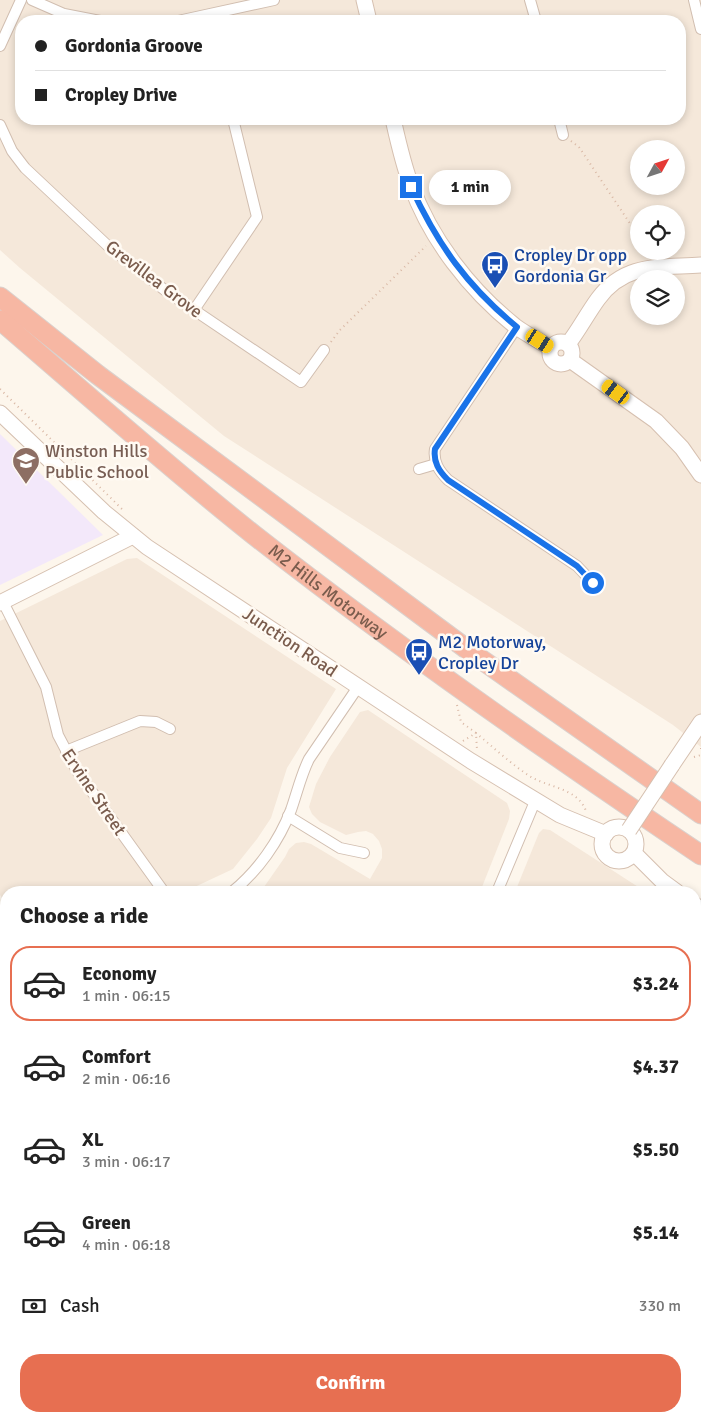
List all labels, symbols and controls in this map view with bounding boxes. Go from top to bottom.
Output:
text: Gordonia Groove [65,34,203,58]
text: Cropley Drive [65,83,177,107]
north arrow [630,140,685,195]
map controls [630,140,685,325]
callout: 1 min [428,170,511,204]
route end [400,176,422,198]
text: 1 min [451,177,489,197]
button: locate [630,205,685,260]
street label: Grevillea Grove [101,235,207,323]
place label: Cropley Dr opp Gordonia Gr [514,244,627,287]
bus stop icon: Cropley Dr opp Gordonia Gr [480,250,510,289]
button: layers [630,270,685,325]
car [523,327,556,355]
car [599,377,632,407]
place label: Winston Hills Public School [45,440,149,483]
school or university icon: Winston Hills Public School [11,446,41,485]
street label: M2 Hills Motorway [264,539,393,644]
route start [582,572,604,594]
street label: Junction Road [239,602,341,682]
place label: M2 Motorway, Cropley Dr [438,631,546,674]
bus stop icon: M2 Motorway, Cropley Dr [404,637,434,676]
street label: Ervine Street [57,744,131,840]
text: Choose a ride [20,902,148,929]
icon: car [22,961,67,1006]
text: Economy [82,962,156,986]
text: $3.24 [633,972,679,996]
text: 1 min · 06:15 [82,986,171,1006]
icon: car [22,1044,67,1089]
text: Comfort [82,1045,151,1069]
text: $4.37 [633,1055,679,1079]
text: 2 min · 06:16 [82,1069,171,1089]
icon: car [22,1127,67,1172]
text: XL [82,1128,104,1152]
text: $5.50 [633,1138,679,1162]
text: 3 min · 06:17 [82,1152,171,1172]
icon: car [22,1210,67,1255]
text: Green [82,1211,131,1235]
text: $5.14 [633,1221,679,1245]
text: 4 min · 06:18 [82,1235,171,1255]
icon: cash [20,1292,48,1320]
text: Cash [60,1294,100,1318]
text: 330 m [639,1296,681,1316]
button: Confirm [20,1354,681,1412]

